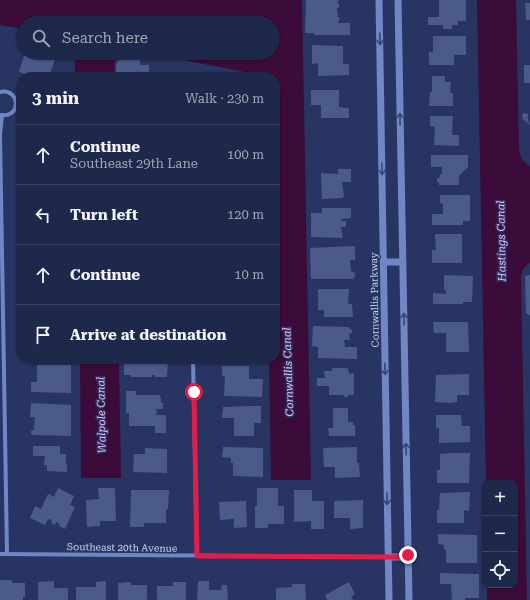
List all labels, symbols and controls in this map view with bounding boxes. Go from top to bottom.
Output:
search box [16,16,280,60]
icon: search [30,27,52,49]
text: Search here [62,29,148,47]
one-way arrow [376,32,383,45]
text: 3 min [32,88,79,108]
text: Walk · 230 m [185,91,264,106]
one-way arrow [396,113,404,126]
text: Continue [70,138,140,156]
icon: ahead [32,144,54,166]
text: 100 m [227,147,264,162]
text: Southeast 29th Lane [70,156,198,171]
one-way arrow [378,162,386,175]
water label: Hastings Canal [494,200,509,283]
icon: left [32,204,54,226]
text: Turn left [70,206,138,224]
text: 120 m [227,207,264,222]
street label: Cornwallis Parkway [368,252,381,348]
icon: ahead [32,264,54,286]
text: Continue [70,266,140,284]
text: 10 m [234,267,264,282]
one-way arrow [400,313,408,326]
icon: arrive [32,324,54,346]
text: Arrive at destination [70,326,226,344]
water label: Cornwallis Canal [280,327,297,417]
one-way arrow [381,362,389,375]
water label: Walpole Canal [94,377,109,453]
route start [185,383,203,401]
one-way arrow [402,443,410,456]
map controls [482,480,518,588]
button: + [482,480,518,516]
one-way arrow [383,492,391,505]
button: − [482,516,518,552]
street label: Southeast 20th Avenue [67,541,178,554]
route end [399,546,417,564]
button: locate [482,552,518,588]

